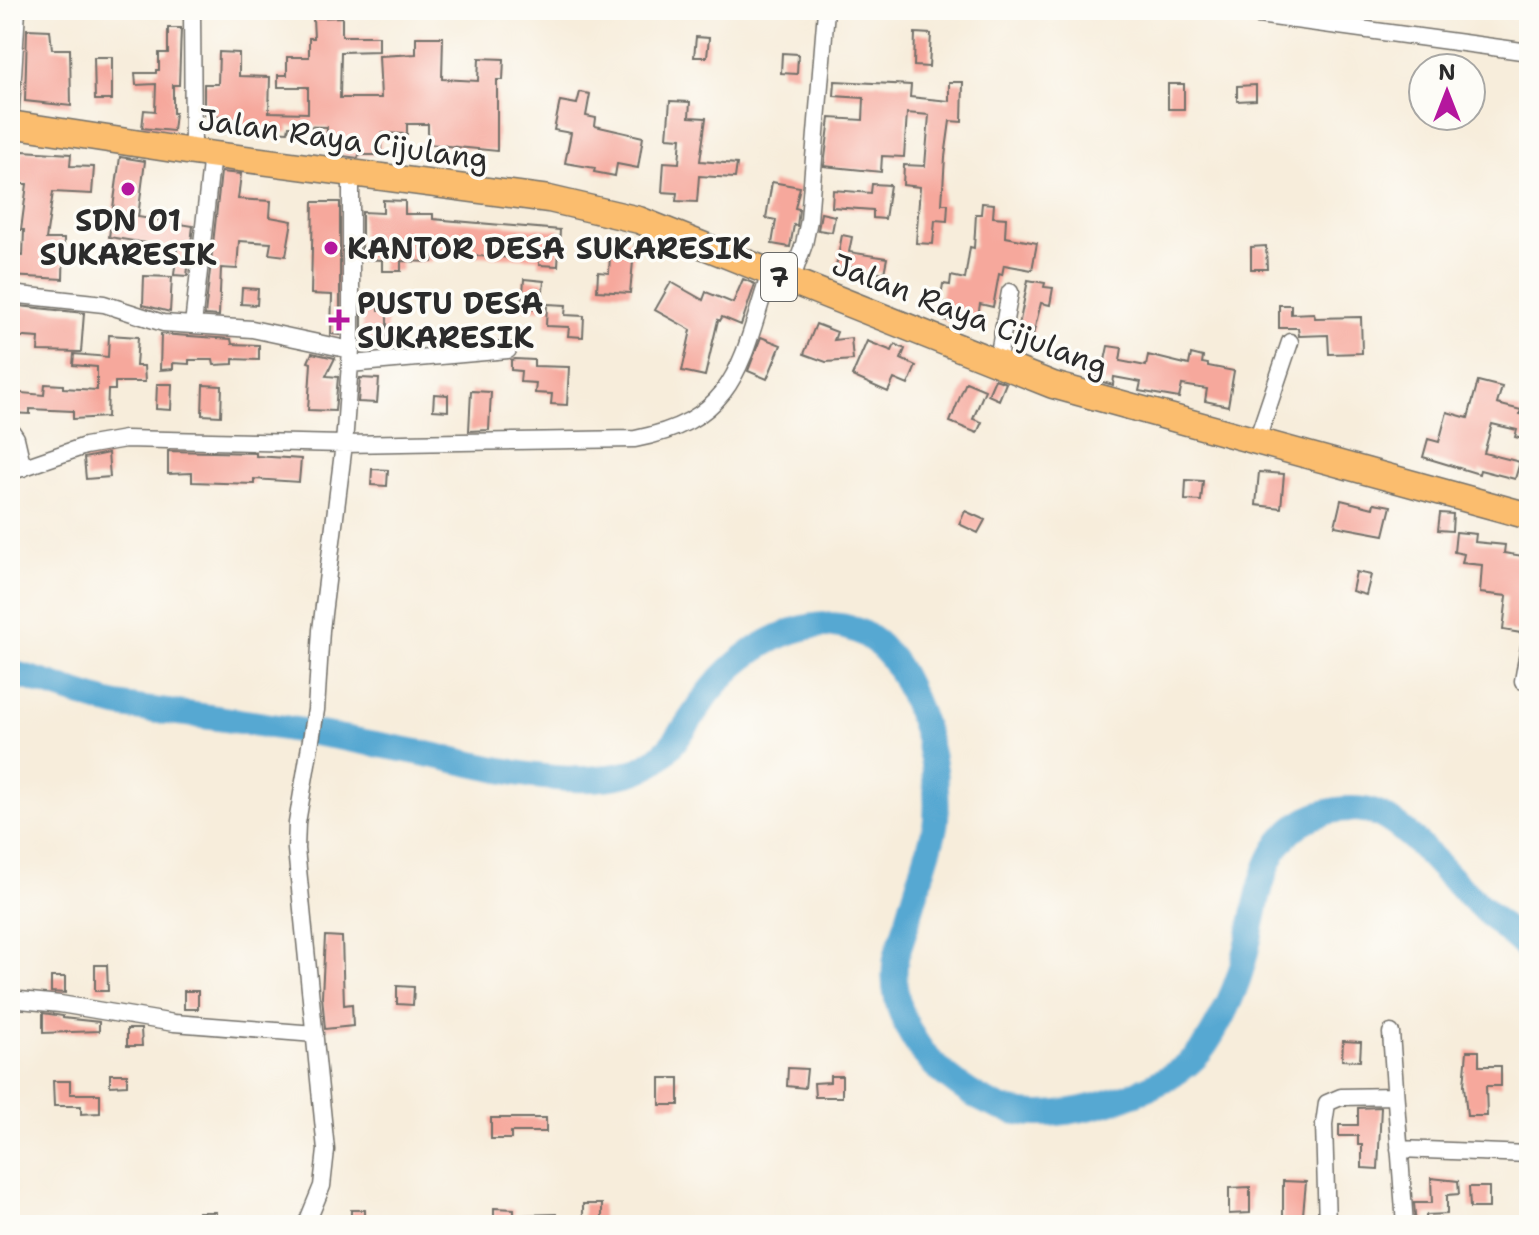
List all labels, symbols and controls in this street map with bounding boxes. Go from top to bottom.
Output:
north arrow [1407,52,1487,132]
text: N [1438,58,1456,87]
street label: Jalan Raya Cijulang [195,98,491,180]
marker: SDN 01 SUKARESIK [119,180,137,198]
place label: SDN 01 SUKARESIK [40,200,217,275]
place label: KANTOR DESA SUKARESIK [347,228,753,269]
marker: KANTOR DESA SUKARESIK [322,239,340,257]
street label: Jalan Raya Cijulang [826,243,1114,387]
road number: 7 [761,253,797,301]
place label: PUSTU DESA SUKARESIK [357,283,544,358]
marker: PUSTU DESA SUKARESIK [328,309,350,331]

